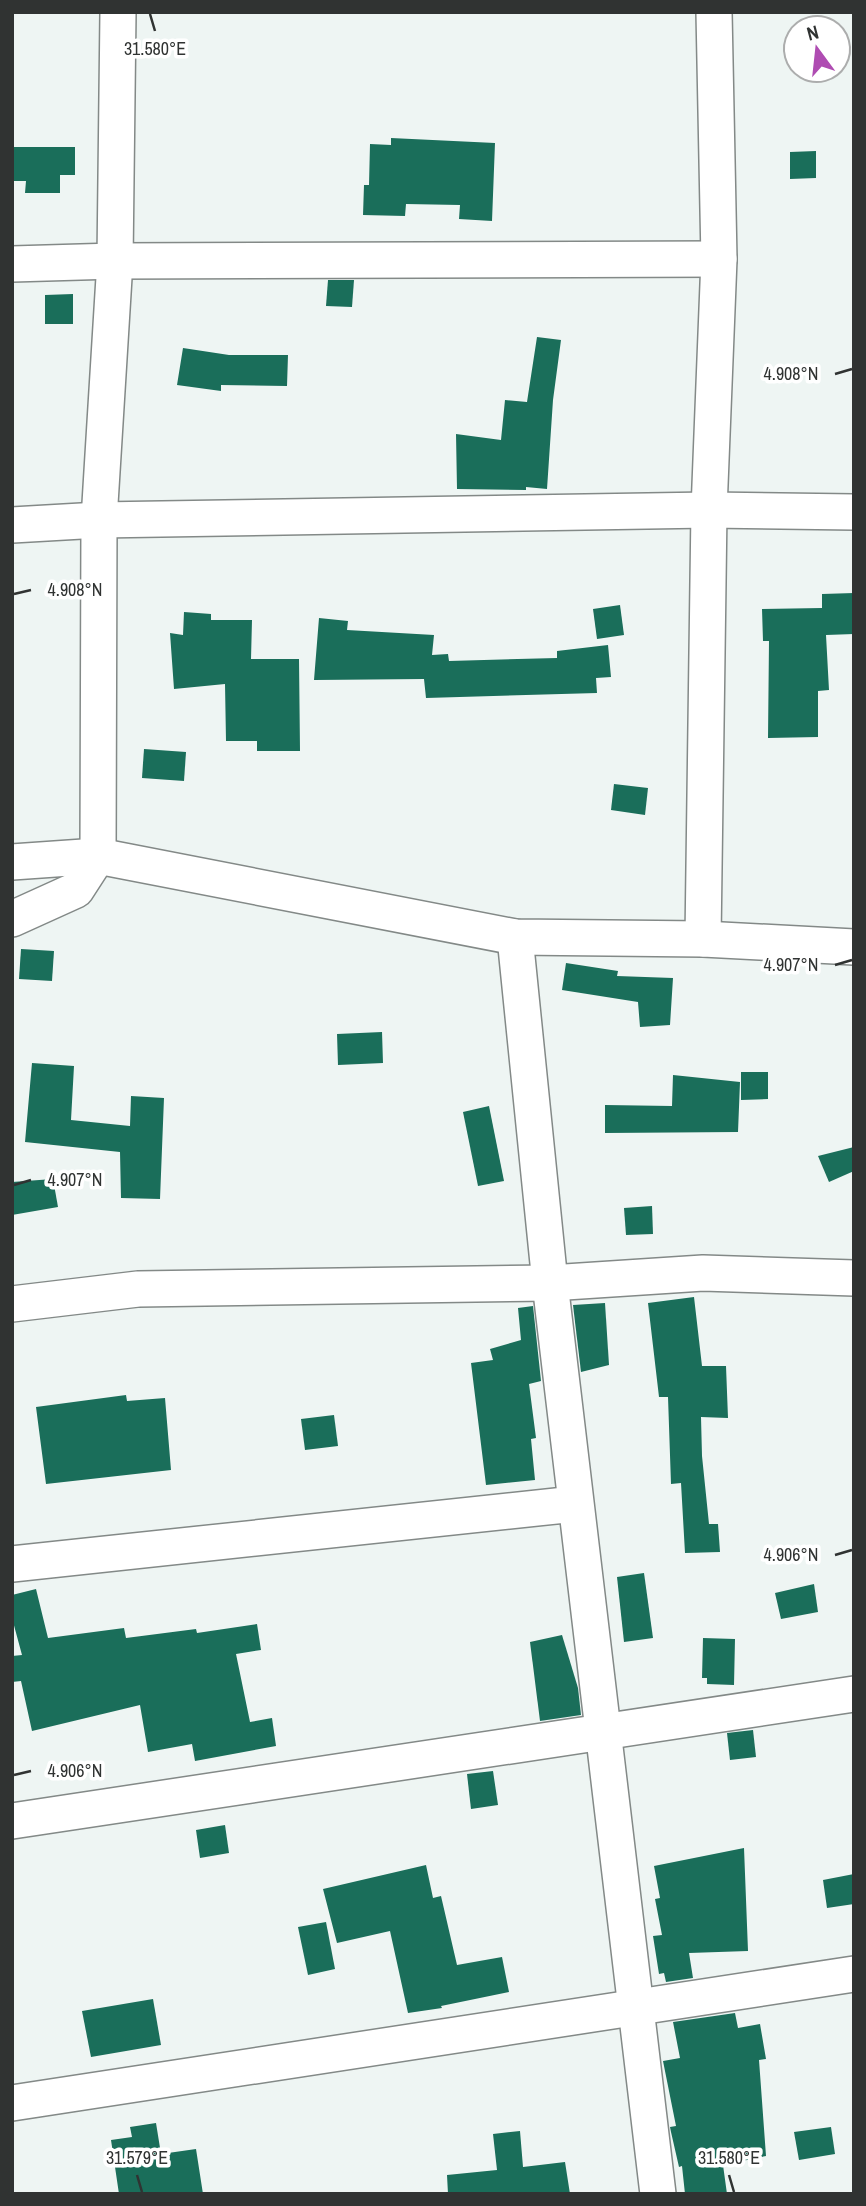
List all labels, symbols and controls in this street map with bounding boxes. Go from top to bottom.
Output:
north arrow [782,14,852,84]
text: N [804,19,821,47]
text: 31.580°E [124,36,186,61]
text: 4.908°N [764,361,818,386]
text: 4.908°N [48,577,102,602]
text: 4.907°N [764,952,818,977]
text: 4.907°N [48,1167,102,1192]
text: 4.906°N [764,1542,818,1567]
text: 4.906°N [48,1758,102,1783]
text: 31.579°E [106,2145,168,2170]
text: 31.580°E [698,2145,760,2170]

